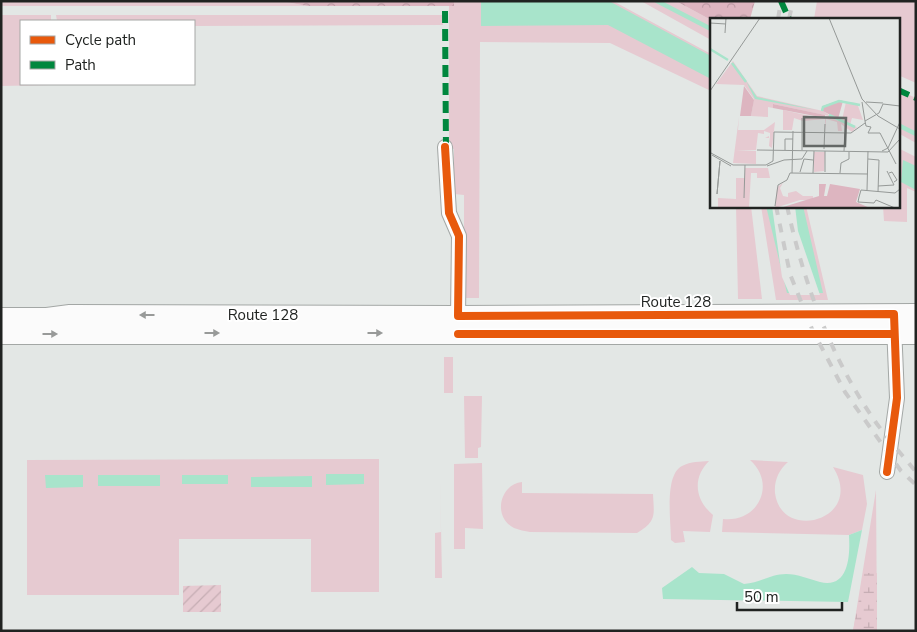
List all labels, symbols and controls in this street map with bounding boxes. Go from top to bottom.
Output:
inset map [710,18,900,208]
legend [20,20,195,85]
text: Cycle path [65,30,136,50]
text: Path [65,55,96,75]
street label: Route 128 [641,292,711,312]
street label: Route 128 [228,305,298,325]
one-way arrow [138,311,154,319]
one-way arrow [205,329,221,337]
one-way arrow [367,329,383,337]
one-way arrow [42,330,58,338]
scale bar [737,580,842,612]
text: 50 m [744,587,779,607]

